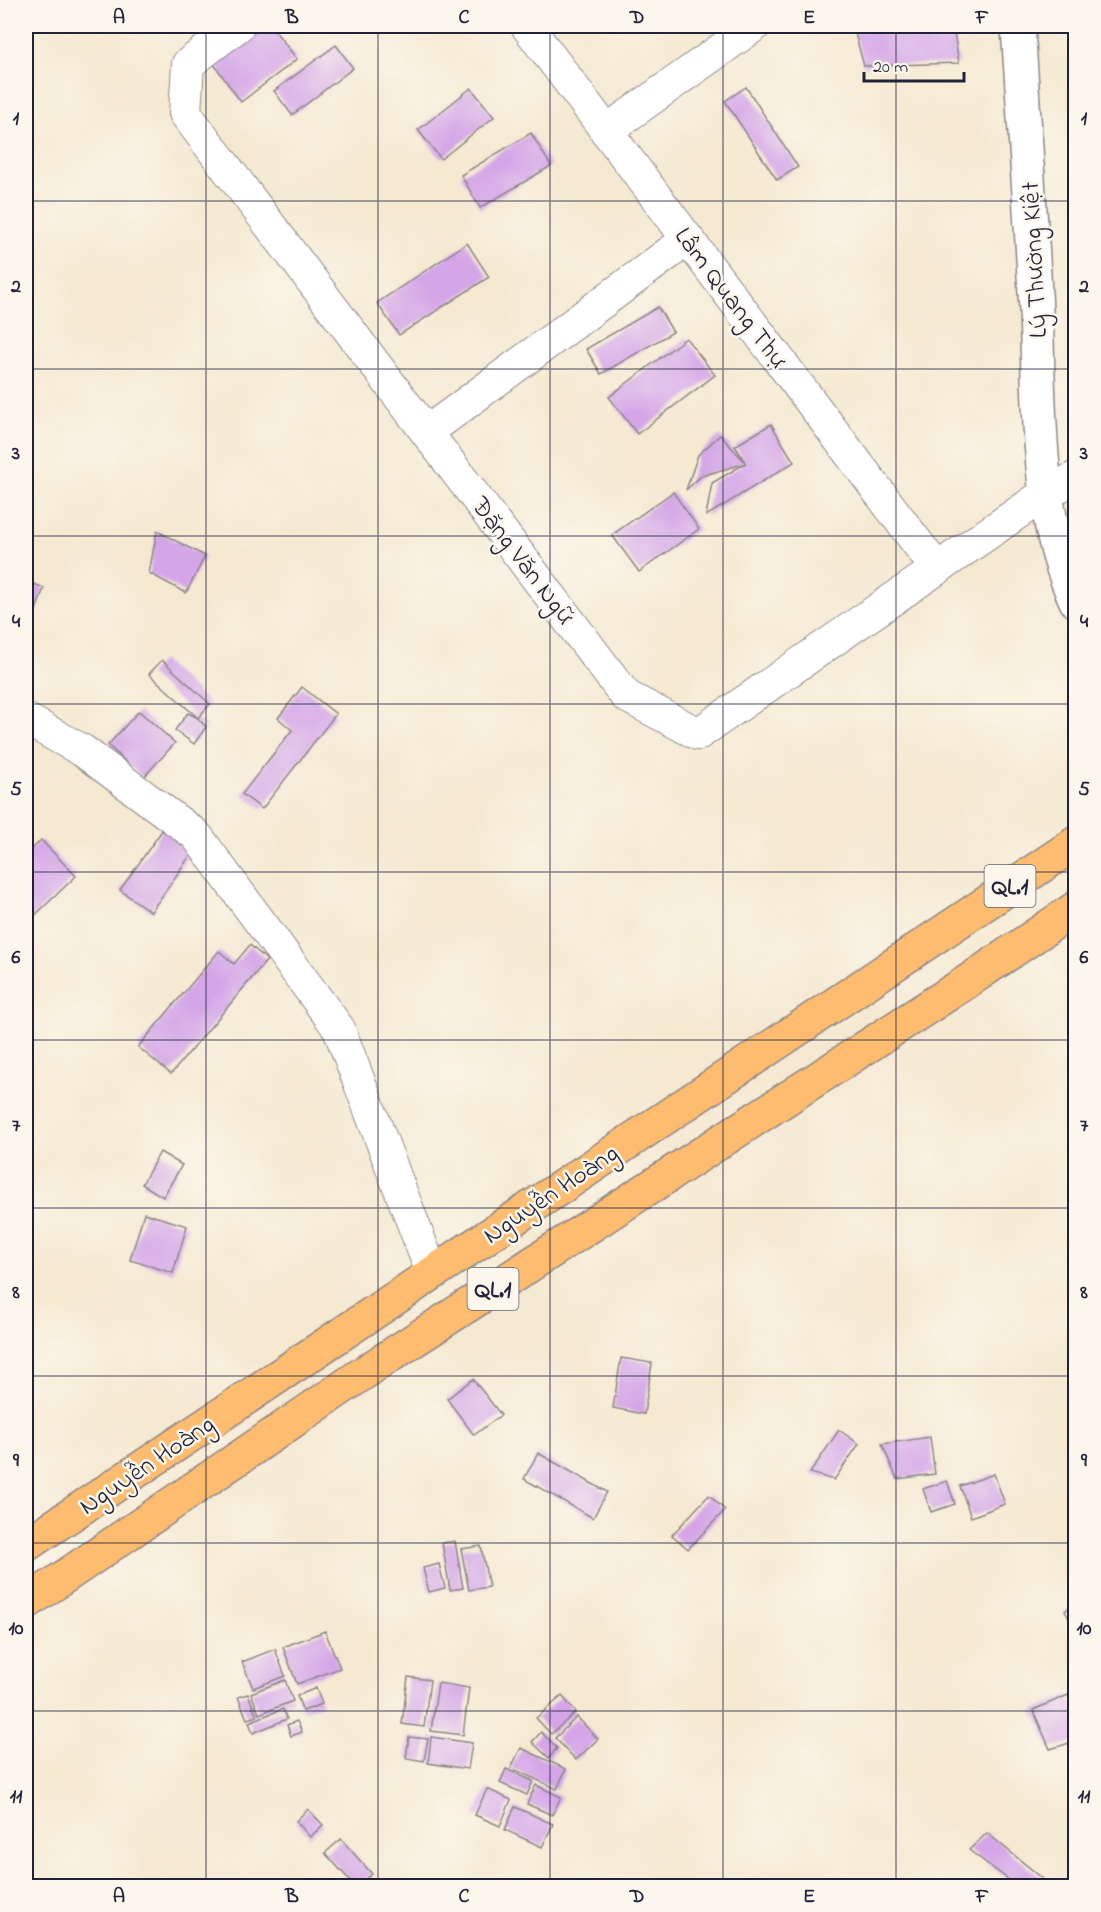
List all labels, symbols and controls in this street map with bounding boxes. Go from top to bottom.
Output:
text: A [113,4,125,33]
text: B [284,4,299,33]
text: C [459,4,470,33]
text: D [629,4,644,33]
text: E [803,4,815,33]
text: F [975,4,989,33]
scale bar [864,45,964,83]
text: 20 m [873,55,908,81]
text: 1 [13,105,20,134]
text: 1 [1081,105,1088,134]
street label: Lý Thường Kiệt [1013,180,1059,339]
street label: Lâm Quang Thự [664,220,796,378]
text: 2 [10,273,21,302]
text: 2 [1078,273,1089,302]
text: 3 [11,440,20,469]
text: 3 [1079,440,1088,469]
street label: Đặng Văn Ngữ [460,489,583,634]
text: 4 [12,608,21,637]
text: 4 [1080,608,1089,637]
text: 5 [10,776,22,805]
text: 5 [1078,776,1090,805]
road number: QL.1 [984,865,1036,907]
text: 6 [12,944,21,973]
text: 6 [1080,944,1089,973]
text: 7 [12,1112,21,1141]
text: 7 [1080,1112,1089,1141]
street label: Nguyễn Hoàng [476,1136,627,1255]
road number: QL.1 [468,1268,518,1310]
text: 8 [11,1279,20,1308]
text: 8 [1079,1279,1088,1308]
street label: Nguyễn Hoàng [72,1407,223,1526]
text: 9 [12,1447,20,1476]
text: 9 [1080,1447,1088,1476]
text: 10 [9,1615,24,1644]
text: 10 [1077,1615,1092,1644]
text: 11 [10,1783,23,1812]
text: 11 [1078,1783,1091,1812]
text: A [113,1883,125,1912]
text: B [284,1883,299,1912]
text: C [459,1883,470,1912]
text: D [629,1883,644,1912]
text: E [803,1883,815,1912]
text: F [975,1883,989,1912]

